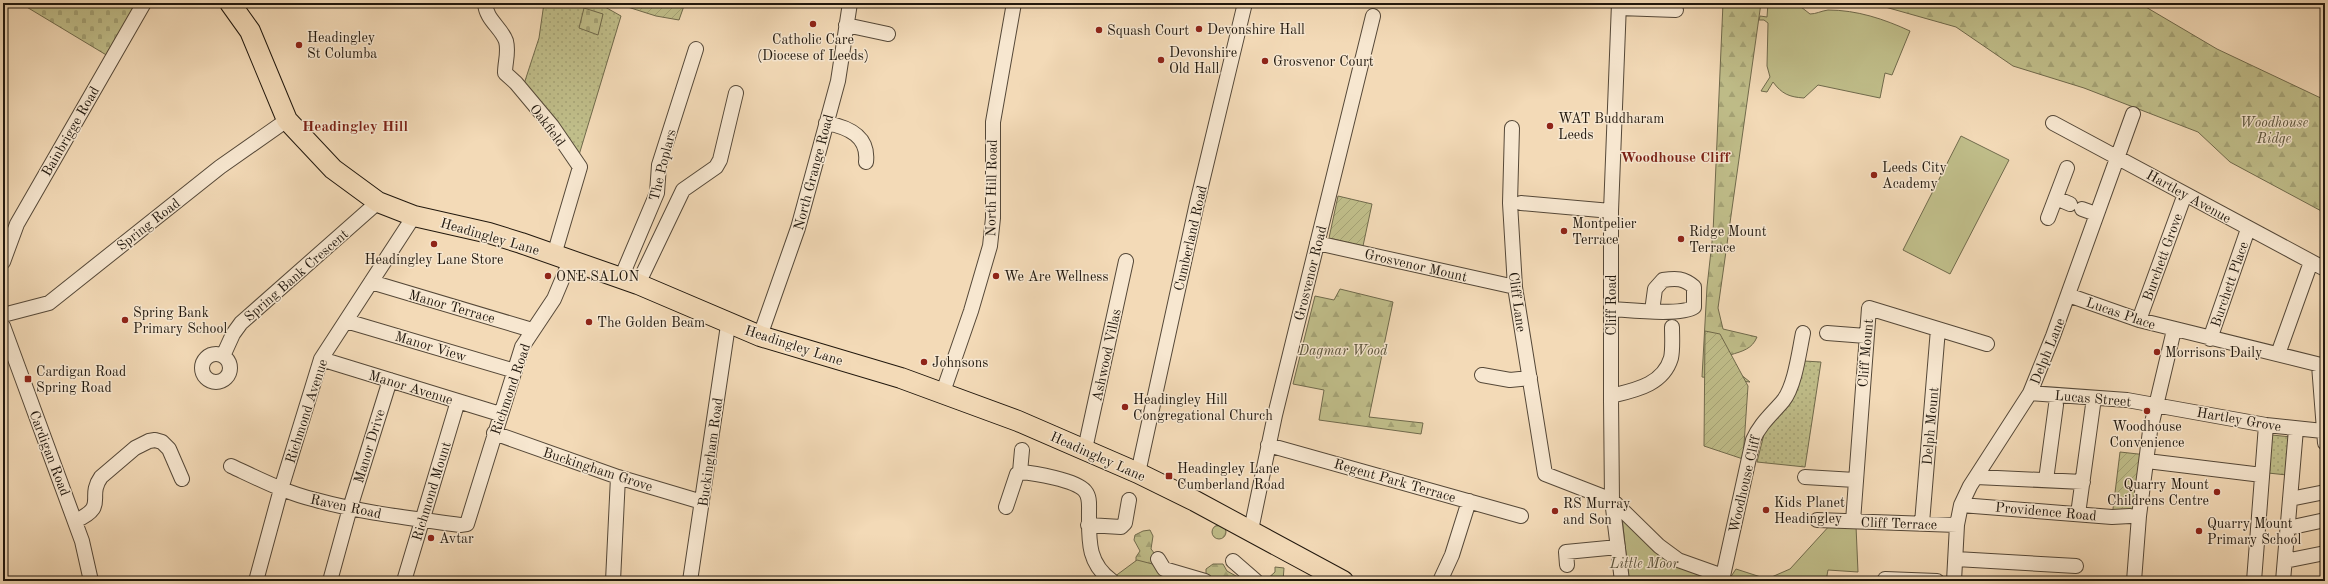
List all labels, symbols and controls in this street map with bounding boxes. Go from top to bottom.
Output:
marker: Catholic Care (Diocese of Leeds) [808,19,818,29]
place label: Devonshire Hall [1207,23,1305,37]
place label: Squash Court [1107,24,1189,38]
marker: Devonshire Hall [1194,24,1204,34]
marker: Squash Court [1094,25,1104,35]
place label: Headingley St Columba [307,31,377,61]
place label: Catholic Care (Diocese of Leeds) [757,33,869,63]
marker: Headingley St Columba [294,40,304,50]
place label: Devonshire Old Hall [1169,46,1237,76]
marker: Devonshire Old Hall [1156,55,1166,65]
place label: Grosvenor Court [1273,55,1374,69]
marker: Grosvenor Court [1260,56,1270,66]
street label: Bainbrigge Road [39,84,102,179]
street label: Oakfield [527,102,568,149]
place label: WAT Buddharam Leeds [1558,112,1664,142]
street label: North Grange Road [792,113,836,232]
park label: Woodhouse Ridge [2240,116,2309,147]
district label: Headingley Hill [302,120,408,135]
marker: WAT Buddharam Leeds [1545,121,1555,131]
street label: The Poplars [647,128,679,203]
street label: North Hill Road [984,139,1000,237]
district label: Woodhouse Cliff [1620,151,1731,166]
place label: Leeds City Academy [1882,161,1948,191]
street label: Hartley Avenue [2144,168,2233,226]
marker: Leeds City Academy [1869,170,1879,180]
street label: Cumberland Road [1172,184,1210,292]
street label: Spring Road [114,196,183,254]
street label: Burchett Grove [2141,212,2185,303]
street label: Headingley Lane [439,216,541,258]
place label: Montpelier Terrace [1572,217,1637,247]
street label: Grosvenor Road [1292,224,1330,322]
place label: Ridge Mount Terrace [1689,225,1767,255]
marker: Montpelier Terrace [1559,226,1569,236]
street label: Spring Bank Crescent [242,227,351,324]
marker: Ridge Mount Terrace [1676,234,1686,244]
marker: Headingley Lane Store [429,239,439,249]
street label: Burchett Place [2209,240,2251,329]
street label: Grosvenor Mount [1363,247,1469,285]
place label: Headingley Lane Store [364,253,504,267]
place label: ONE SALON [556,270,639,284]
place label: We Are Wellness [1004,270,1109,284]
marker: ONE SALON [543,271,553,281]
marker: We Are Wellness [991,271,1001,281]
street label: Cliff Lane [1506,271,1528,333]
street label: Cliff Road [1605,274,1619,336]
street label: Manor Terrace [407,288,497,326]
street label: Lucas Place [2084,296,2157,332]
place label: Spring Bank Primary School [133,306,227,336]
street label: Ashwood Villas [1090,308,1124,403]
marker: Spring Bank Primary School [120,315,130,325]
place label: The Golden Beam [597,316,705,330]
street label: Delph Lane [2028,316,2068,387]
marker: The Golden Beam [584,317,594,327]
street label: Cliff Mount [1856,318,1876,388]
street label: Headingley Lane [743,323,845,368]
street label: Manor View [393,329,468,365]
street label: Richmond Road [489,342,533,437]
park label: Dagmar Wood [1298,344,1388,359]
place label: Morrisons Daily [2165,346,2263,360]
marker: Morrisons Daily [2152,347,2162,357]
place label: Johnsons [932,356,988,370]
street label: Richmond Avenue [283,357,330,465]
marker: Johnsons [919,357,929,367]
place label: Cardigan Road Spring Road [36,365,126,395]
street label: Manor Avenue [367,369,454,407]
marker: Cardigan Road Spring Road [23,374,33,384]
street label: Delph Mount [1921,386,1941,466]
street label: Lucas Street [2054,389,2132,409]
place label: Headingley Hill Congregational Church [1133,393,1273,423]
street label: Buckingham Road [696,397,726,508]
marker: Headingley Hill Congregational Church [1120,402,1130,412]
marker: Woodhouse Convenience [2142,406,2152,416]
street label: Hartley Grove [2196,406,2282,434]
street label: Manor Drive [352,408,388,485]
street label: Cardigan Road [26,409,72,498]
place label: Woodhouse Convenience [2110,420,2184,450]
street label: Headingley Lane [1048,430,1147,484]
street label: Woodhouse Cliff [1727,433,1763,534]
street label: Richmond Mount [410,440,454,543]
street label: Buckingham Grove [541,446,654,494]
street label: Regent Park Terrace [1332,457,1457,505]
place label: Headingley Lane Cumberland Road [1177,462,1285,492]
marker: Headingley Lane Cumberland Road [1164,471,1174,481]
place label: Quarry Mount Childrens Centre [2107,478,2209,508]
marker: Quarry Mount Childrens Centre [2212,487,2222,497]
street label: Raven Road [309,493,383,521]
place label: Kids Planet Headingley [1774,496,1845,526]
place label: RS Murray and Son [1563,497,1631,527]
street label: Providence Road [1995,501,2097,523]
marker: Kids Planet Headingley [1761,505,1771,515]
marker: RS Murray and Son [1550,506,1560,516]
street label: Cliff Terrace [1860,516,1937,532]
place label: Quarry Mount Primary School [2207,517,2301,547]
marker: Quarry Mount Primary School [2194,526,2204,536]
place label: Avtar [439,532,474,546]
marker: Avtar [426,533,436,543]
park label: Little Moor [1609,557,1679,571]

